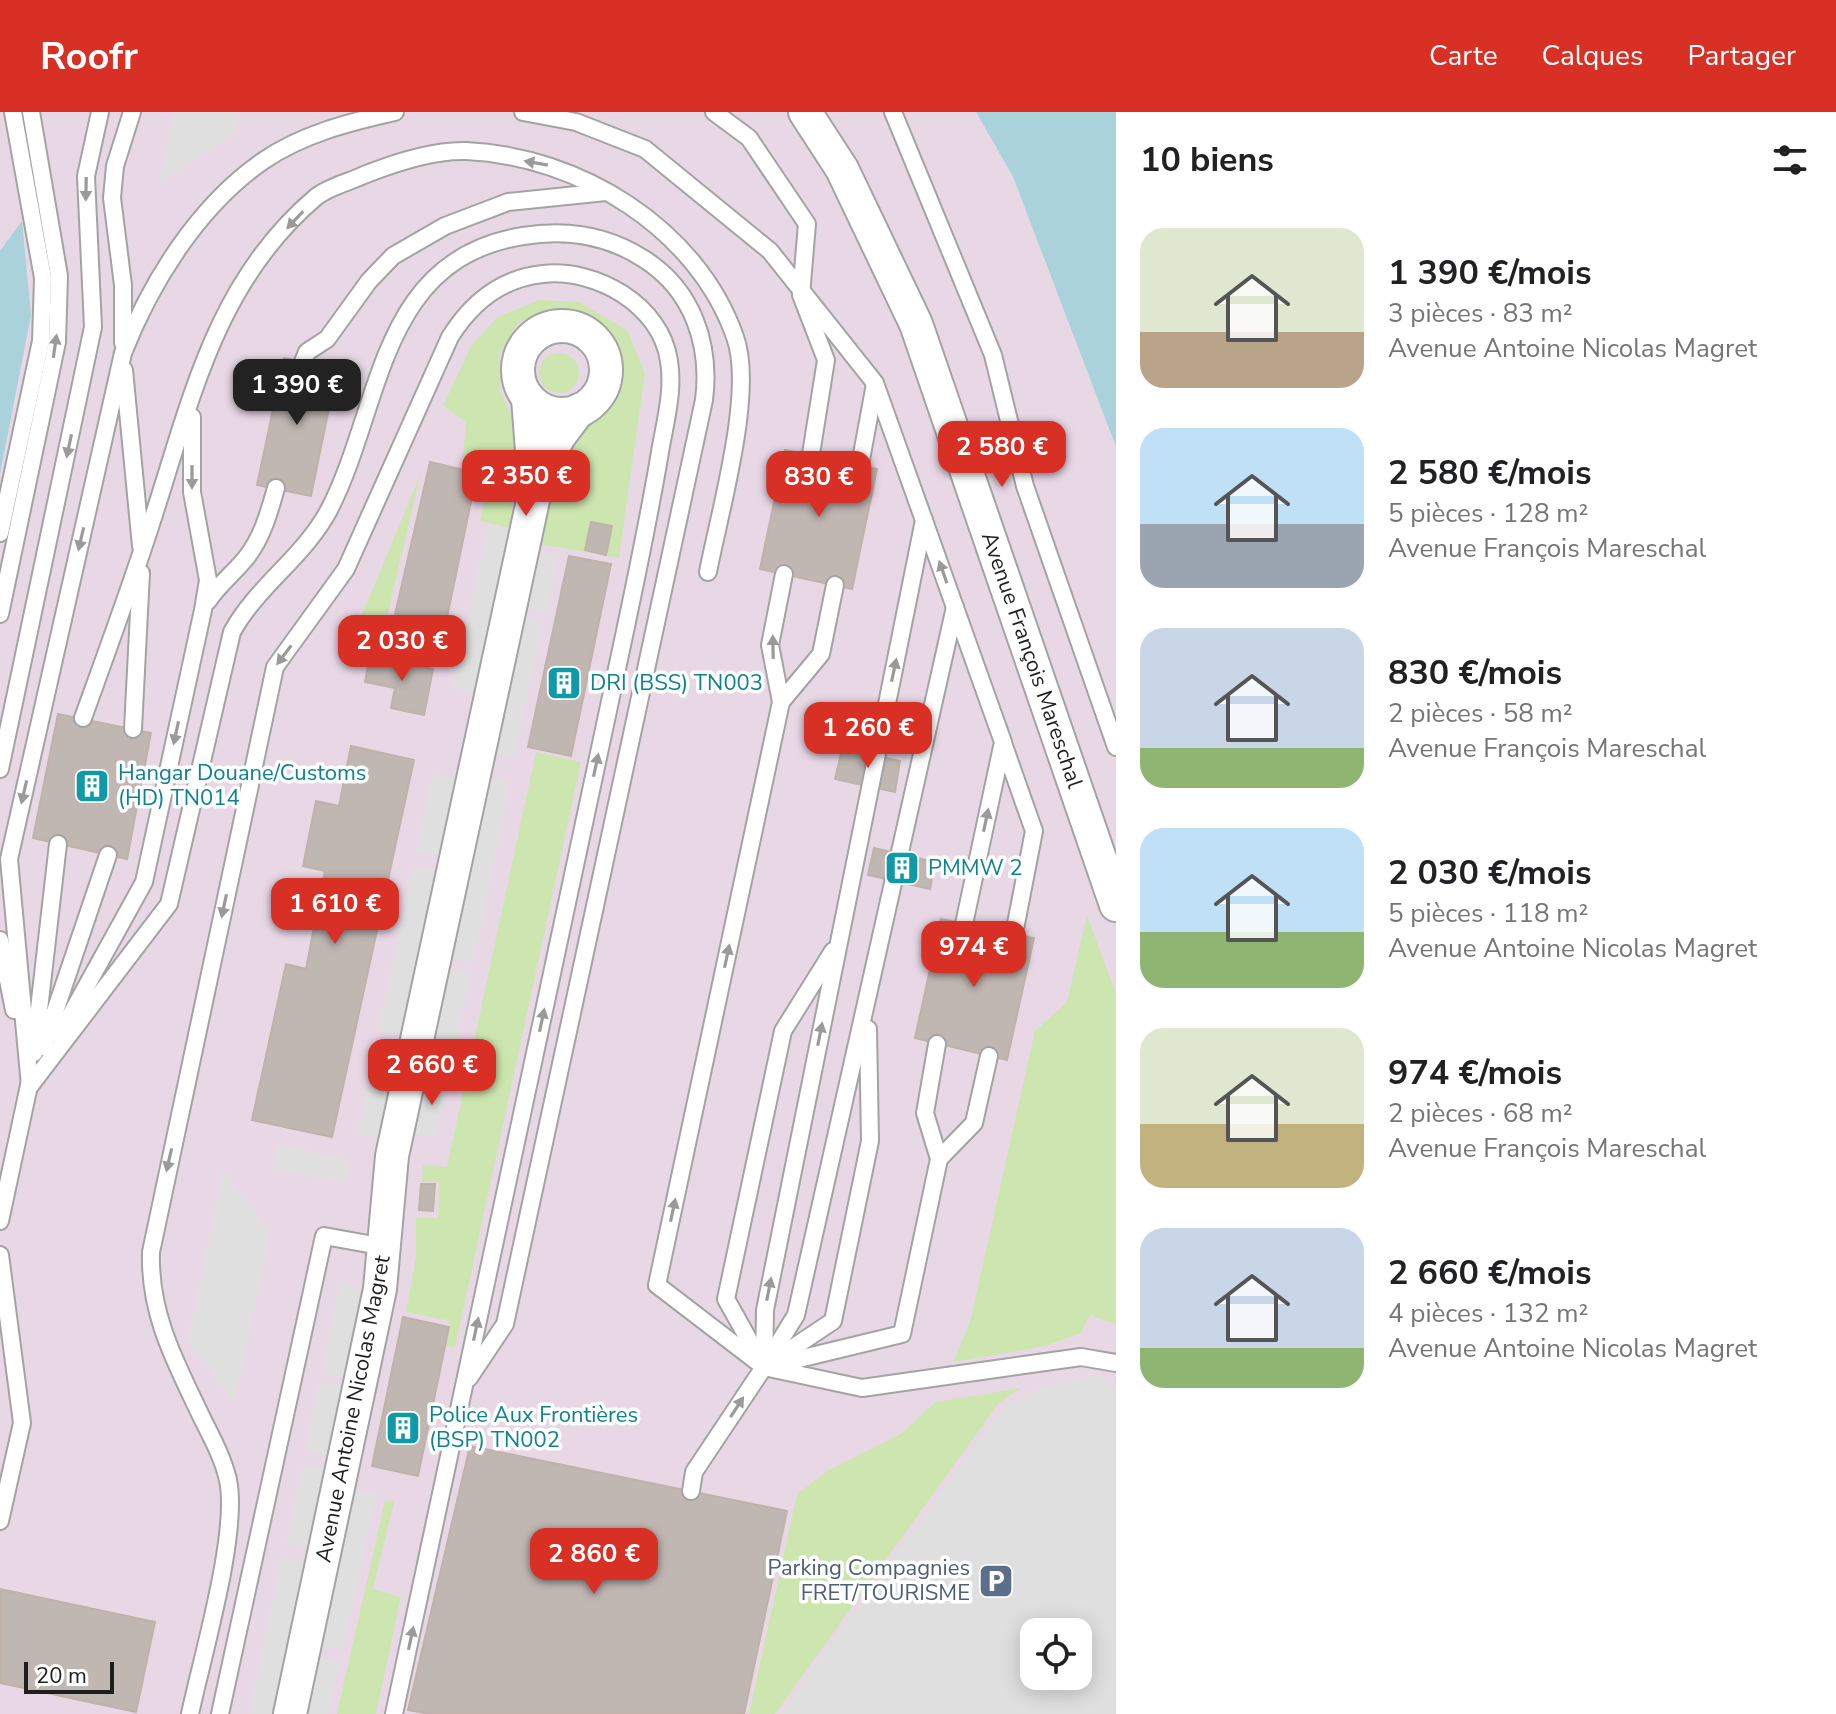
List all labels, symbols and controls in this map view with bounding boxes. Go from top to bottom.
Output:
text: Roofr [40,31,138,82]
text: Carte [1429,37,1498,75]
text: Calques [1542,37,1643,75]
text: Partager [1687,37,1796,75]
text: 10 biens [1140,137,1274,183]
icon: filters [1768,138,1812,182]
one-way arrow [523,157,548,169]
one-way arrow [79,177,92,202]
one-way arrow [286,210,304,229]
text: 1 390 €/mois [1388,250,1592,296]
icon: home [1204,260,1300,356]
text: 3 pièces · 83 m² [1388,296,1573,331]
text: Avenue Antoine Nicolas Magret [1388,331,1757,366]
one-way arrow [49,333,62,358]
pin: 1 390 € [223,359,371,427]
text: 1 390 € [251,367,343,402]
pin: 2 580 € [928,421,1076,489]
text: 2 580 € [956,429,1048,464]
one-way arrow [62,433,75,458]
pin: 2 350 € [452,450,600,518]
text: 2 580 €/mois [1388,450,1592,496]
pin: 830 € [763,451,875,519]
text: 2 350 € [480,458,572,493]
text: 830 € [784,459,854,494]
icon: home [1204,460,1300,556]
one-way arrow [186,465,198,490]
text: 5 pièces · 128 m² [1388,496,1588,531]
one-way arrow [74,526,87,551]
street label: Avenue François Mareschal [974,528,1090,793]
text: Avenue François Mareschal [1388,531,1706,566]
one-way arrow [937,560,949,584]
pin: 2 030 € [328,615,476,683]
text: 2 030 € [356,623,448,658]
one-way arrow [766,633,779,659]
one-way arrow [277,644,292,665]
text: 830 €/mois [1388,650,1562,696]
one-way arrow [888,657,901,682]
icon: home [1204,660,1300,756]
building icon: DRI (BSS) TN003 [545,664,583,702]
place label: DRI (BSS) TN003 [590,668,763,698]
text: 2 pièces · 58 m² [1388,696,1573,731]
pin: 1 260 € [794,702,942,770]
text: 1 260 € [822,710,914,745]
one-way arrow [169,720,182,745]
text: Avenue François Mareschal [1388,731,1706,766]
one-way arrow [590,753,603,778]
place label: Hangar Douane/Customs (HD) TN014 [118,758,366,813]
building icon: Hangar Douane/Customs (HD) TN014 [73,767,111,805]
one-way arrow [17,780,30,805]
one-way arrow [980,807,993,832]
building icon: PMMW 2 [883,849,921,887]
text: 2 030 €/mois [1388,850,1592,896]
place label: PMMW 2 [928,853,1023,883]
icon: home [1204,860,1300,956]
pin: 1 610 € [261,878,409,946]
text: 1 610 € [289,886,381,921]
one-way arrow [218,894,230,919]
text: 5 pièces · 118 m² [1388,896,1588,931]
pin: 974 € [918,921,1030,989]
text: 974 € [939,929,1009,964]
text: Avenue Antoine Nicolas Magret [1388,931,1757,966]
one-way arrow [721,943,734,968]
one-way arrow [536,1007,549,1032]
one-way arrow [814,1022,827,1047]
pin: 2 660 € [358,1039,506,1107]
text: 2 660 € [386,1047,478,1082]
text: 974 €/mois [1388,1050,1562,1096]
icon: home [1204,1060,1300,1156]
text: 2 pièces · 68 m² [1388,1096,1573,1131]
text: Avenue François Mareschal [1388,1131,1706,1166]
one-way arrow [162,1148,175,1173]
one-way arrow [667,1198,680,1223]
text: 2 660 €/mois [1388,1250,1592,1296]
street label: Avenue Antoine Nicolas Magret [308,1253,398,1565]
icon: home [1204,1260,1300,1356]
one-way arrow [763,1277,775,1302]
text: 4 pièces · 132 m² [1388,1296,1588,1331]
one-way arrow [470,1316,483,1341]
text: Avenue Antoine Nicolas Magret [1388,1331,1757,1366]
one-way arrow [730,1397,745,1418]
place label: Police Aux Frontières (BSP) TN002 [429,1400,638,1455]
building icon: Police Aux Frontières (BSP) TN002 [384,1409,422,1447]
pin: 2 860 € [520,1528,668,1596]
text: 2 860 € [548,1536,640,1571]
place label: Parking Compagnies FRET/TOURISME [768,1553,970,1608]
parking icon: Parking Compagnies FRET/TOURISME [977,1562,1015,1600]
map controls [1020,1618,1092,1690]
button: locate [1020,1618,1092,1690]
one-way arrow [405,1625,418,1650]
scale bar [24,1658,114,1694]
text: 20 m [36,1661,87,1691]

